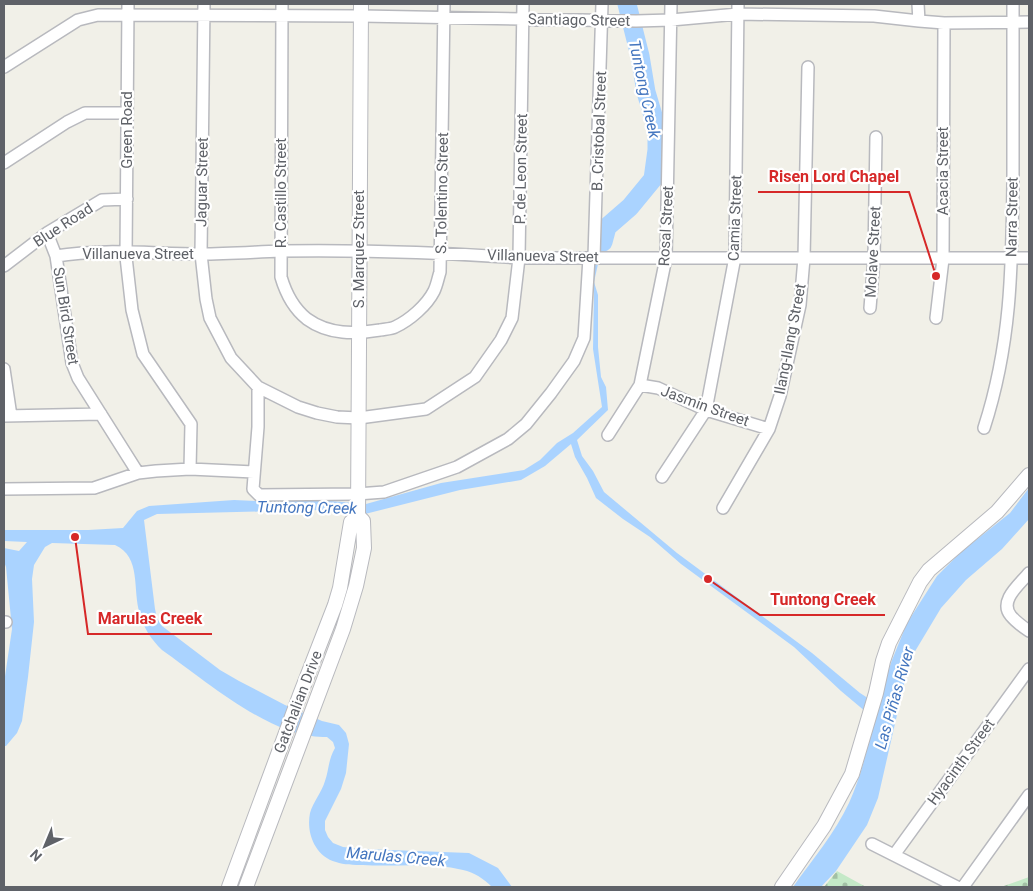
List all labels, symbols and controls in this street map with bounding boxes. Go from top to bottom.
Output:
street label: Santiago Street [528,10,630,30]
water label: Tuntong Creek [625,38,664,141]
street label: B. Cristobal Street [588,71,610,191]
street label: Green Road [118,91,136,169]
street label: P. de Leon Street [511,113,531,225]
street label: Acacia Street [934,127,952,215]
street label: S. Tolentino Street [432,132,452,254]
street label: Jaguar Street [192,137,212,227]
street label: R. Castillo Street [272,138,290,248]
callout: Risen Lord Chapel [758,161,909,192]
text: Risen Lord Chapel [769,167,899,186]
street label: Camia Street [725,175,746,261]
street label: Narra Street [1002,177,1022,257]
street label: Rosal Street [655,185,677,267]
street label: S. Marquez Street [350,190,368,308]
street label: Blue Road [30,199,96,251]
street label: Molave Street [862,206,884,298]
street label: Villanueva Street [82,245,194,263]
street label: Villanueva Street [487,246,599,266]
street label: Sun Bird Street [49,266,83,366]
street label: Ilang-Ilang Street [770,282,810,396]
street label: Jasmin Street [658,382,752,430]
water label: Tuntong Creek [257,497,358,518]
callout: Tuntong Creek [760,584,885,615]
text: Tuntong Creek [770,590,876,609]
callout: Marulas Creek [88,603,212,634]
text: Marulas Creek [98,609,203,628]
water label: Las Piñas River [871,644,918,751]
street label: Gatchalian Drive [270,648,326,756]
street label: Hyacinth Street [924,715,998,809]
north arrow [20,821,70,871]
water label: Marulas Creek [346,843,447,870]
text: N [27,846,45,865]

